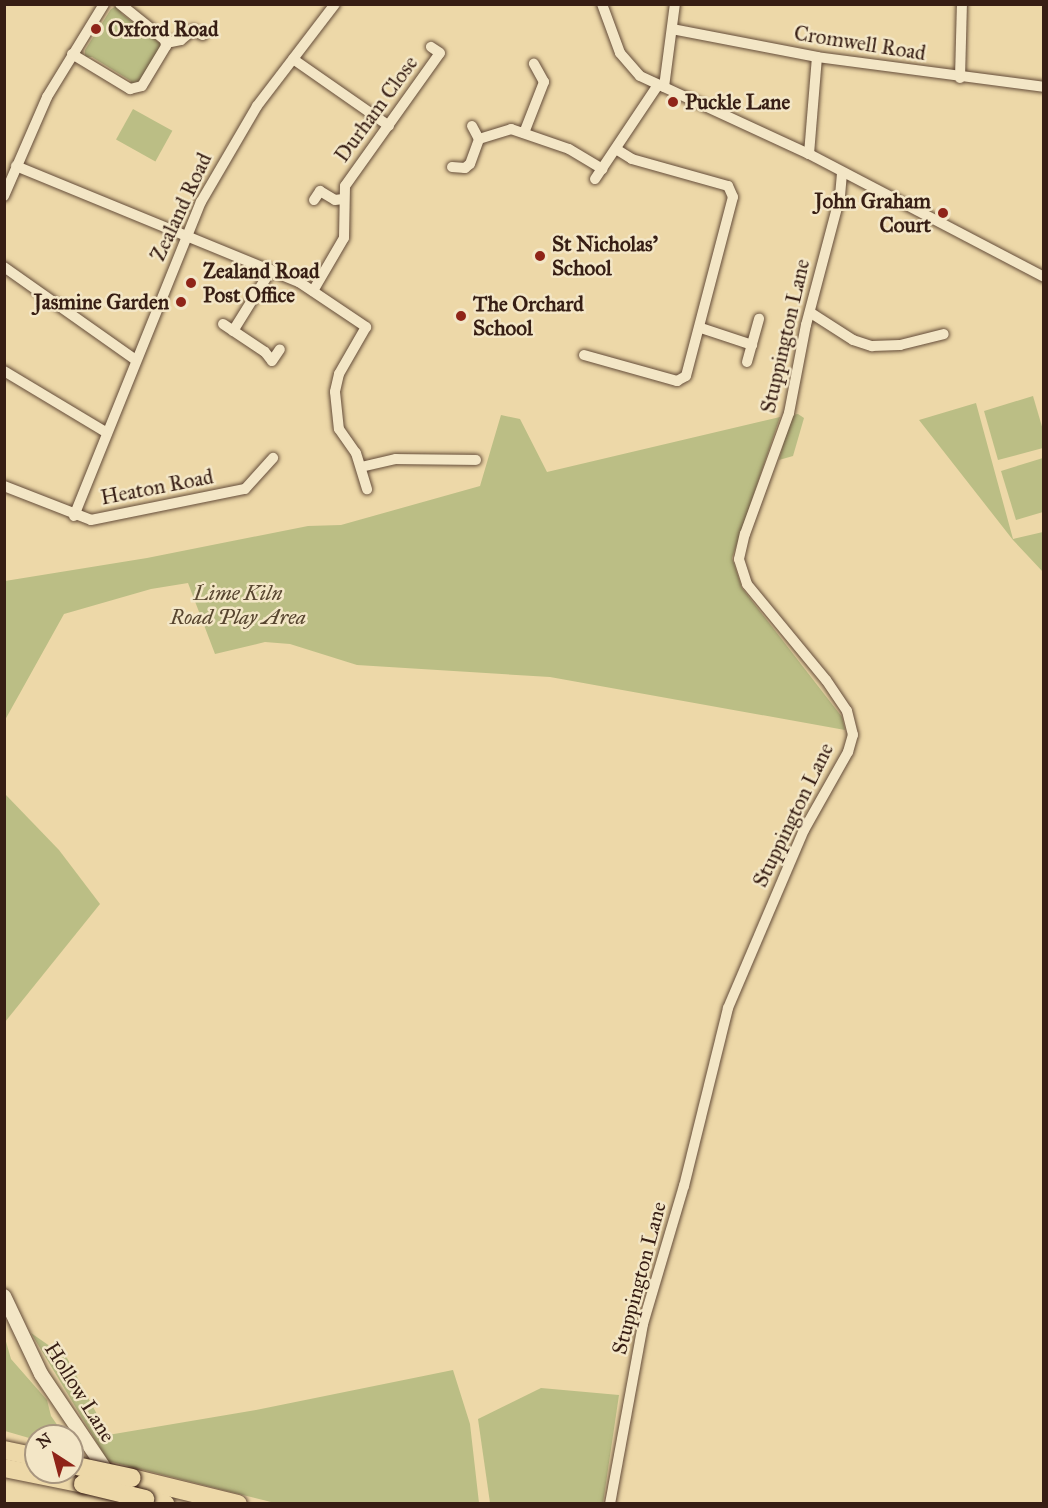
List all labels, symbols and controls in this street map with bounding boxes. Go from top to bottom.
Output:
place label: Oxford Road [108,16,219,42]
street label: Cromwell Road [792,20,928,66]
marker: Oxford Road [89,22,103,36]
street label: Durham Close [329,51,423,167]
place label: Puckle Lane [685,89,790,115]
marker: Puckle Lane [666,95,680,109]
street label: Zealand Road [145,149,217,265]
place label: John Graham Court [814,188,931,238]
marker: John Graham Court [936,206,950,220]
place label: St Nicholas' School [552,231,658,281]
marker: St Nicholas' School [533,249,547,263]
street label: Stuppington Lane [755,257,815,415]
place label: Zealand Road Post Office [203,258,319,308]
marker: Zealand Road Post Office [184,276,198,290]
place label: Jasmine Garden [34,289,169,315]
place label: The Orchard School [473,291,584,341]
marker: Jasmine Garden [174,295,188,309]
marker: The Orchard School [454,309,468,323]
street label: Heaton Road [98,464,216,510]
park label: Lime Kiln Road Play Area [170,580,306,630]
street label: Stuppington Lane [747,739,839,891]
street label: Stuppington Lane [606,1199,672,1357]
street label: Hollow Lane [39,1337,121,1447]
north arrow [24,1424,84,1484]
text: N [33,1429,55,1452]

